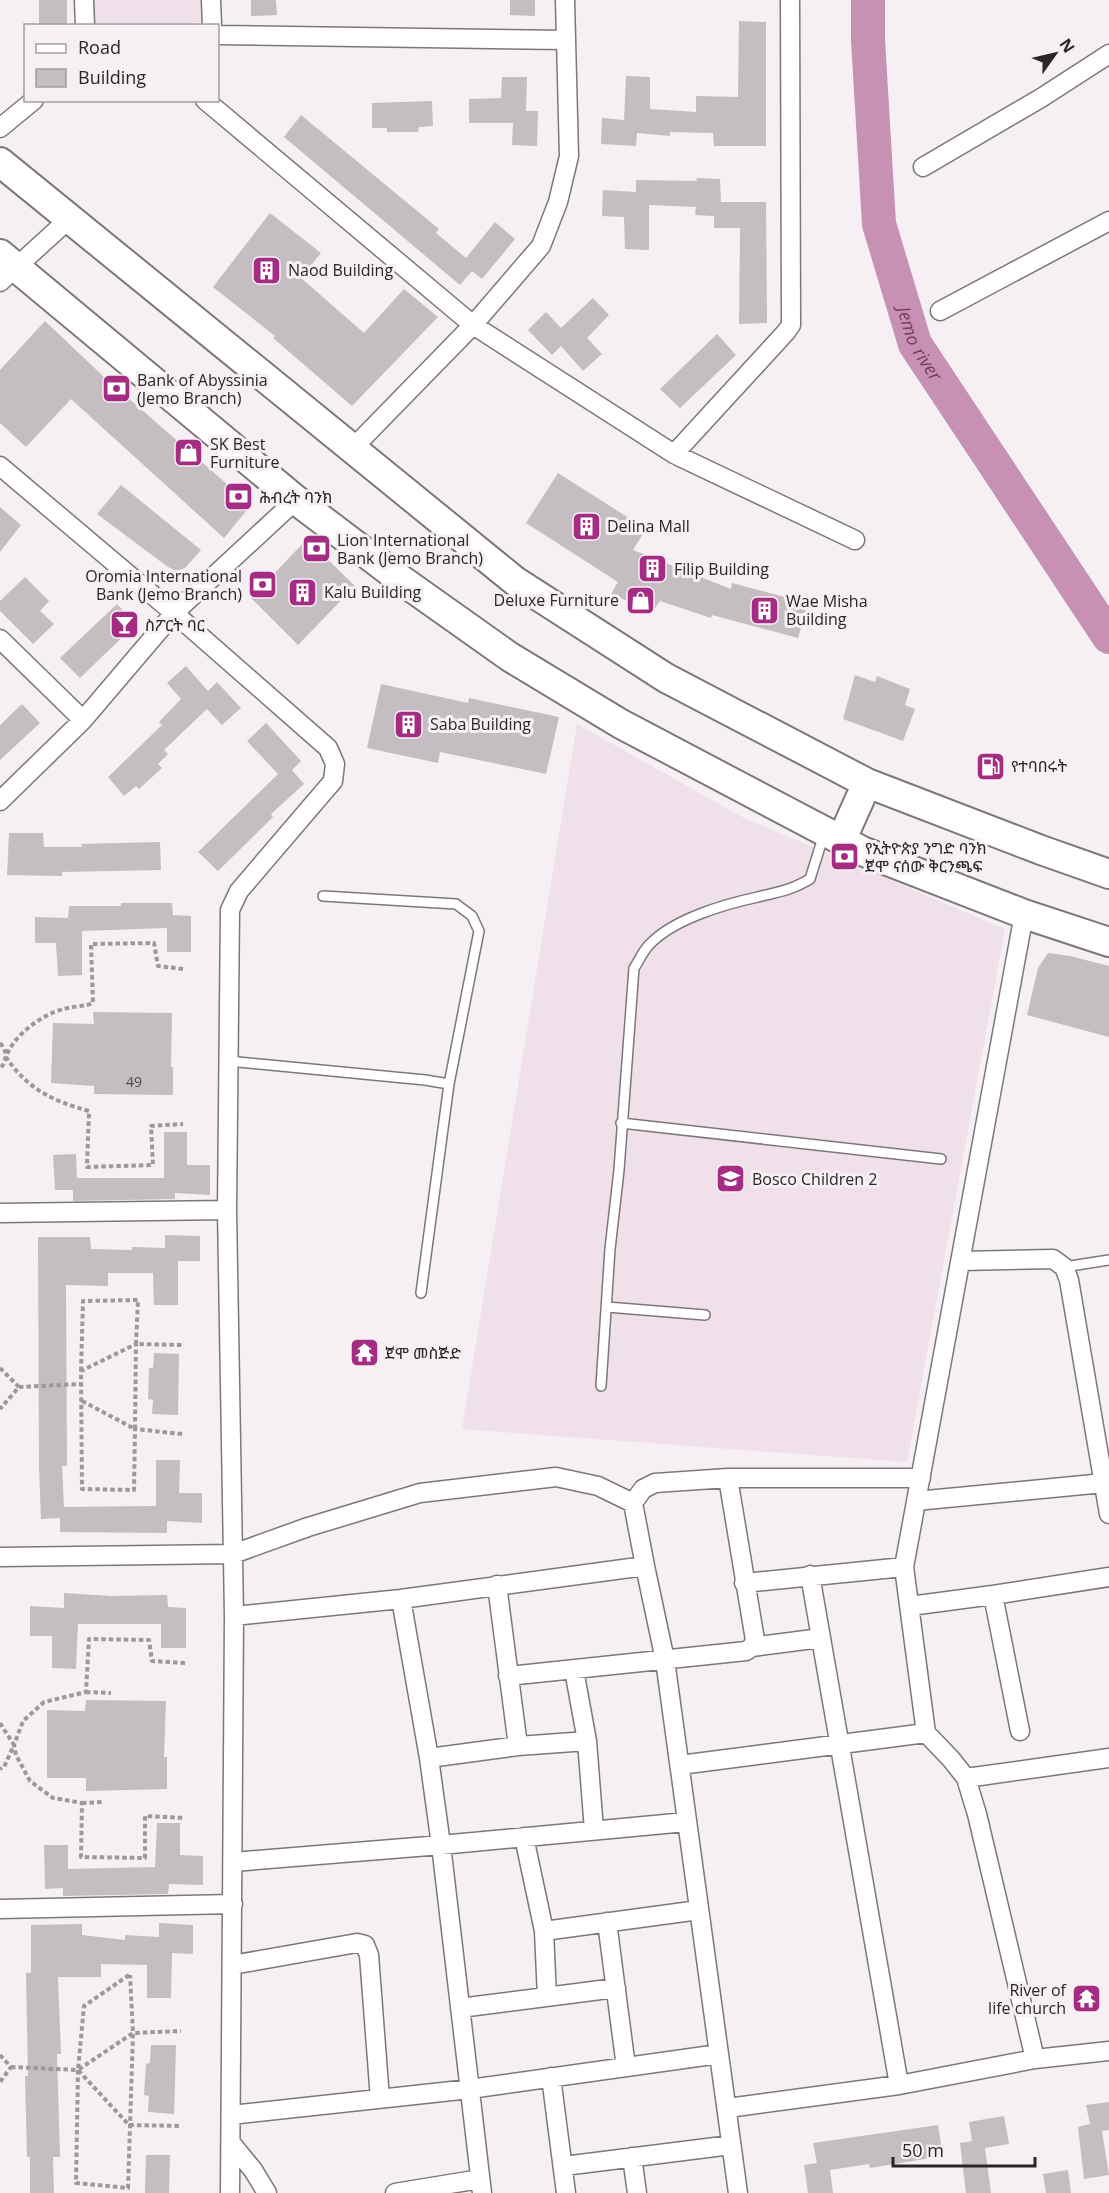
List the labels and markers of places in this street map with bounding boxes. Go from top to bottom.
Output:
building icon: Naod Building [251,254,283,286]
place label: Naod Building [288,259,393,281]
place label: Bank of Abyssinia (Jemo Branch) [137,369,268,409]
bank icon: Bank of Abyssinia (Jemo Branch) [100,373,132,405]
place label: SK Best Furniture [210,433,280,473]
shop icon: SK Best Furniture [173,437,205,469]
bank icon: ሕብረት ባንክ [222,481,254,513]
place label: ሕብረት ባንክ [259,486,332,508]
building icon: Delina Mall [570,510,602,542]
place label: Delina Mall [607,515,690,537]
place label: Lion International Bank (Jemo Branch) [337,529,483,569]
bank icon: Lion International Bank (Jemo Branch) [300,533,332,565]
building icon: Filip Building [637,553,669,585]
place label: Filip Building [674,558,769,580]
place label: Oromia International Bank (Jemo Branch) [85,565,242,605]
bank icon: Oromia International Bank (Jemo Branch) [247,569,279,601]
building icon: Kalu Building [287,576,319,608]
place label: Kalu Building [324,581,422,603]
shop icon: Deluxe Furniture [624,584,656,616]
place label: Deluxe Furniture [494,589,619,611]
place label: Wae Misha Building [786,590,868,630]
building icon: Wae Misha Building [749,594,781,626]
bar icon: ስፖርት ባር [108,609,140,641]
place label: ስፖርት ባር [145,614,205,636]
building icon: Saba Building [393,708,425,740]
place label: Saba Building [430,713,531,735]
fuel station icon: የተባበሩት [974,750,1006,782]
place label: የተባበሩት [1011,755,1067,777]
place label: የኢትዮጵያ ንግድ ባንክ ጀሞ ናሰው ቅርንጫፍ [865,837,987,877]
bank icon: የኢትዮጵያ ንግድ ባንክ ጀሞ ናሰው ቅርንጫፍ [828,841,860,873]
school or university icon: Bosco Children 2 [715,1163,747,1195]
place label: Bosco Children 2 [752,1168,877,1190]
temple icon: ጀሞ መስጅድ [348,1337,380,1369]
place label: ጀሞ መስጅድ [385,1342,461,1364]
place label: River of life church [988,1979,1068,2019]
temple icon: River of life church [1071,1983,1103,2015]

